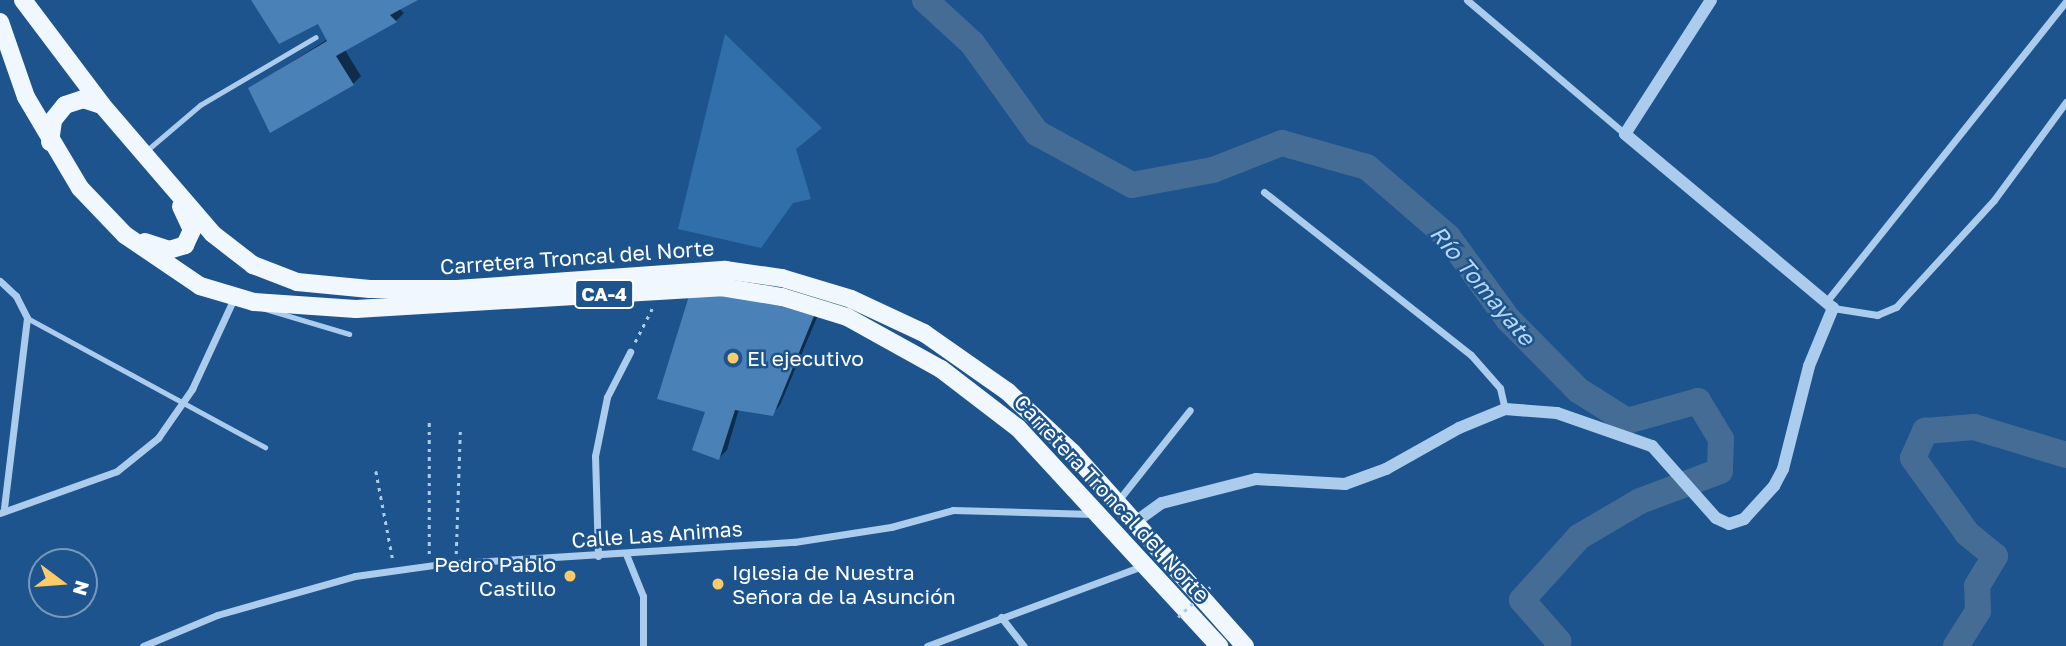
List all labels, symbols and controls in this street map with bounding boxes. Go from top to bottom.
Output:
water label: Río Tomayate [1425,220,1541,350]
street label: Carretera Troncal del Norte [439,235,715,279]
road number: CA-4 [572,278,636,310]
place label: El ejecutivo [747,345,864,371]
marker: El ejecutivo [725,350,741,366]
street label: Carretera Troncal del Norte [1009,389,1215,607]
street label: Calle Las Animas [571,515,743,553]
north arrow [28,548,98,618]
place label: Pedro Pablo Castillo [434,551,556,601]
place label: Iglesia de Nuestra Señora de la Asunción [732,559,956,609]
marker: Pedro Pablo Castillo [562,568,578,584]
marker: Iglesia de Nuestra Señora de la Asunción [710,576,726,592]
text: N [69,578,95,598]

